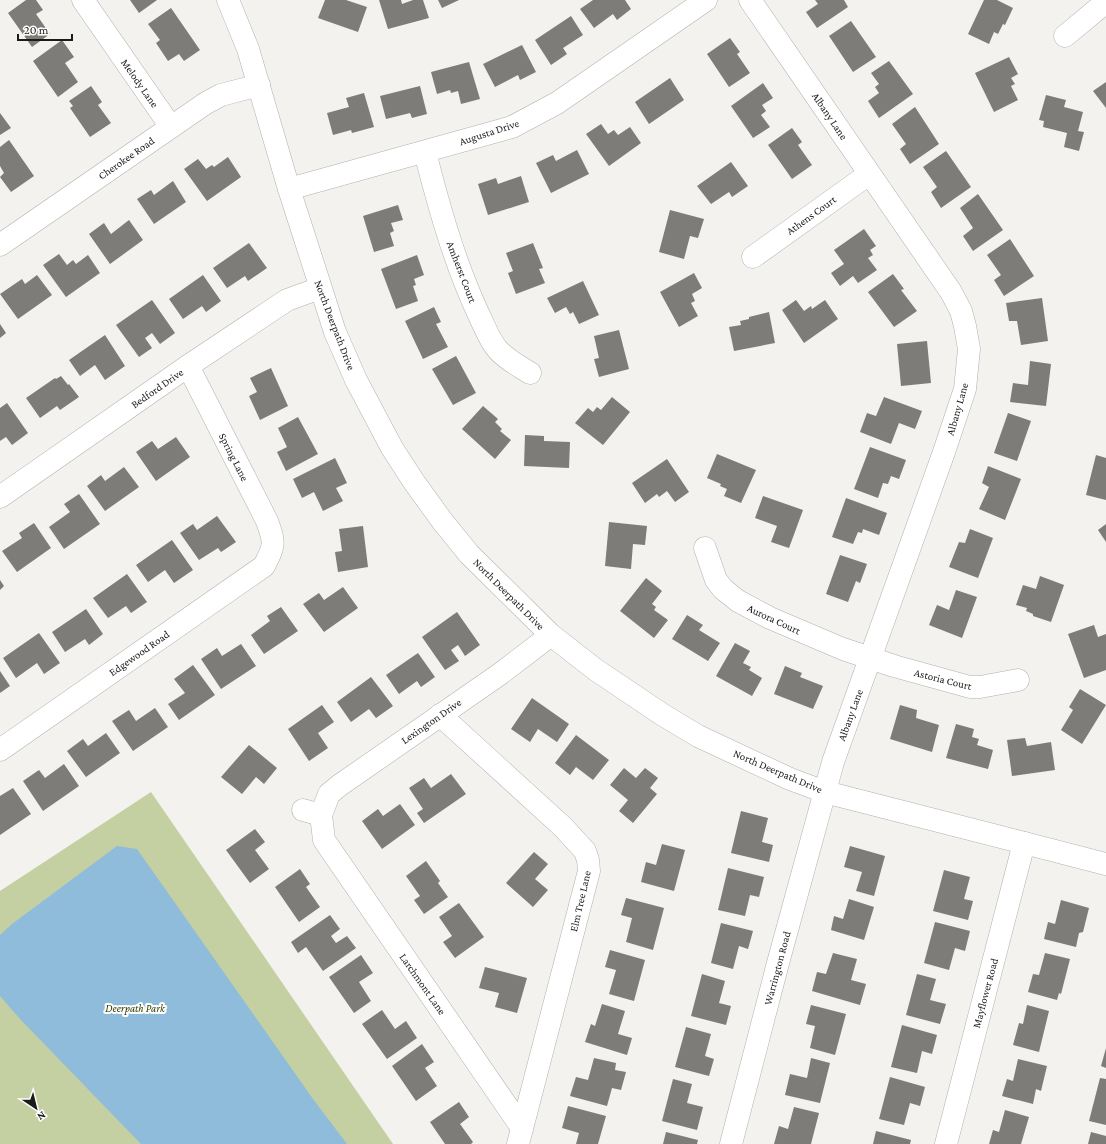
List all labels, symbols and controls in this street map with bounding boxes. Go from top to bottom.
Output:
scale bar [18,16,72,42]
text: 20 m [24,23,49,37]
street label: Melody Lane [118,56,161,110]
street label: Albany Lane [809,90,850,143]
street label: Augusta Drive [458,117,521,148]
street label: Cherokee Road [96,134,156,182]
street label: Athens Court [784,193,838,237]
street label: Amherst Court [445,240,479,305]
street label: North Deerpath Drive [311,278,358,372]
street label: Bedford Drive [129,366,185,410]
street label: Albany Lane [944,381,971,437]
street label: Spring Lane [216,431,251,484]
street label: North Deerpath Drive [470,556,547,633]
street label: Aurora Court [746,601,803,637]
street label: Edgewood Road [107,628,172,679]
street label: Astoria Court [913,666,973,692]
street label: Albany Lane [835,687,866,743]
street label: Lexington Drive [399,696,464,747]
street label: North Deerpath Drive [731,747,824,796]
street label: Elm Tree Lane [567,869,593,933]
street label: Warrington Road [761,930,794,1006]
street label: Larchmont Lane [397,951,449,1017]
street label: Mayflower Road [970,957,1001,1030]
park label: Deerpath Park [105,1002,166,1015]
north arrow [16,1088,56,1128]
text: N [35,1109,48,1124]

